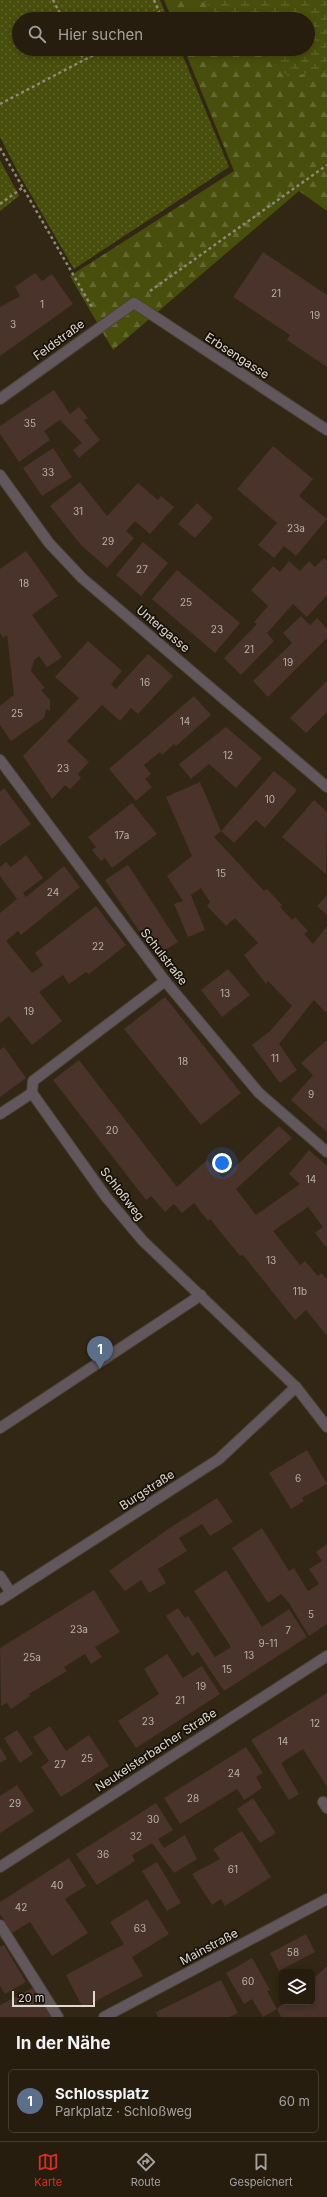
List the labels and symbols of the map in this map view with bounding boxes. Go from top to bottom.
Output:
house number: 21 [271,287,281,299]
house number: 1 [40,298,44,310]
house number: 19 [310,309,320,321]
street label: Feldstraße [30,316,87,363]
house number: 3 [10,318,16,330]
street label: Erbsengasse [202,329,272,382]
house number: 35 [24,417,36,429]
house number: 33 [42,466,54,478]
house number: 31 [73,505,83,517]
house number: 23a [287,522,305,534]
house number: 29 [102,535,114,547]
house number: 27 [136,563,148,575]
house number: 18 [19,577,29,589]
house number: 25 [180,596,192,608]
street label: Untergasse [134,602,193,655]
house number: 23 [211,623,223,635]
house number: 21 [244,643,254,655]
house number: 19 [283,656,293,668]
house number: 16 [140,676,150,688]
house number: 25 [11,707,23,719]
house number: 14 [180,715,190,727]
house number: 12 [223,749,233,761]
house number: 23 [57,762,69,774]
house number: 10 [265,793,275,805]
house number: 17a [115,829,129,841]
house number: 15 [216,867,226,879]
house number: 24 [47,886,59,898]
street label: Schulstraße [138,925,191,988]
house number: 22 [92,940,104,952]
house number: 13 [220,987,230,999]
house number: 19 [24,1005,34,1017]
house number: 11 [271,1052,279,1064]
house number: 18 [178,1055,188,1067]
house number: 9 [308,1088,314,1100]
house number: 20 [106,1124,118,1136]
your location [212,1153,232,1173]
street label: Schloßweg [97,1164,148,1223]
house number: 14 [306,1173,316,1185]
house number: 13 [266,1254,276,1266]
house number: 11b [293,1285,307,1297]
pin: 1 [87,1336,113,1369]
street label: Burgstraße [116,1466,177,1513]
house number: 6 [295,1472,301,1484]
house number: 5 [308,1608,314,1620]
house number: 23a [70,1623,88,1635]
house number: 7 [285,1624,291,1636]
house number: 9-11 [259,1637,277,1649]
house number: 13 [244,1649,254,1661]
house number: 25a [23,1651,41,1663]
house number: 15 [222,1663,232,1675]
house number: 19 [196,1680,206,1692]
house number: 21 [175,1694,185,1706]
street label: Neukelsterbacher Straße [92,1705,219,1794]
house number: 23 [142,1715,154,1727]
house number: 12 [310,1717,320,1729]
house number: 14 [278,1735,288,1747]
house number: 25 [81,1752,93,1764]
house number: 27 [54,1758,66,1770]
house number: 24 [228,1767,240,1779]
house number: 28 [187,1792,199,1804]
house number: 29 [9,1797,21,1809]
house number: 30 [147,1813,159,1825]
house number: 32 [130,1830,142,1842]
house number: 36 [97,1848,109,1860]
house number: 61 [228,1863,238,1875]
house number: 40 [51,1879,63,1891]
house number: 42 [15,1901,27,1913]
house number: 63 [134,1922,146,1934]
street label: Mainstraße [177,1925,240,1968]
house number: 58 [287,1946,299,1958]
house number: 60 [242,1975,254,1987]
scale bar [12,1989,95,2008]

